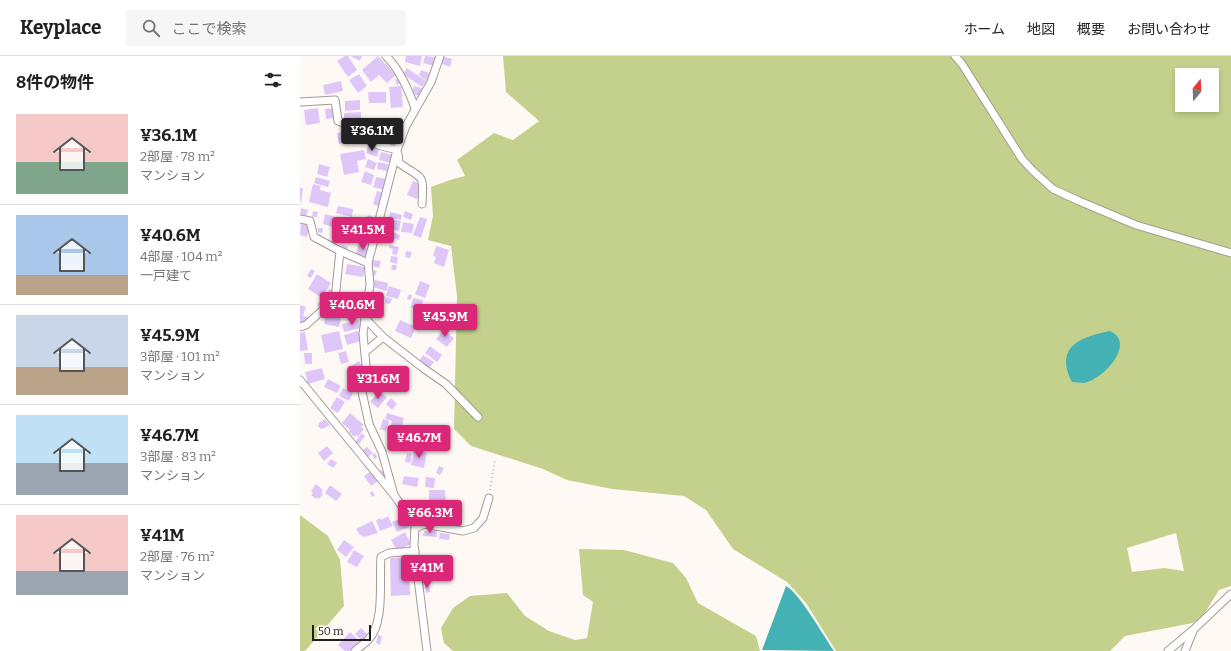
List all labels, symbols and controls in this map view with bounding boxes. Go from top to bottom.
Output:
search box [126,10,406,46]
text: Keyplace [20,16,102,39]
icon: search [140,17,162,39]
text: ここで検索 [172,20,247,38]
text: ホーム [963,21,1005,38]
text: 地図 [1027,21,1055,38]
text: 概要 [1077,21,1105,38]
text: お問い合わせ [1127,21,1211,38]
north arrow [1175,68,1219,112]
map controls [1175,68,1219,112]
icon: filters [262,69,284,91]
text: 8件の物件 [16,72,94,93]
pin: ¥36.1M [339,118,405,152]
text: ¥36.1M [350,123,394,138]
text: ¥36.1M [140,125,197,146]
icon: home [48,130,96,178]
text: 2部屋 · 78 m² [140,149,215,164]
text: マンション [140,168,205,183]
pin: ¥41.5M [330,217,396,251]
text: ¥41.5M [341,222,385,237]
text: ¥40.6M [140,225,201,246]
icon: home [48,231,96,279]
text: 4部屋 · 104 m² [140,249,222,264]
text: 一戸建て [140,268,192,283]
pin: ¥40.6M [319,292,385,326]
text: ¥40.6M [329,297,375,312]
pin: ¥45.9M [412,304,478,338]
text: ¥45.9M [422,309,468,324]
text: ¥45.9M [140,325,200,346]
icon: home [48,331,96,379]
text: 3部屋 · 101 m² [140,349,220,364]
pin: ¥31.6M [345,366,411,400]
text: マンション [140,368,205,383]
text: ¥31.6M [356,371,400,386]
text: ¥46.7M [140,425,199,446]
pin: ¥46.7M [386,425,452,459]
text: ¥46.7M [396,430,442,445]
icon: home [48,431,96,479]
text: 3部屋 · 83 m² [140,449,216,464]
text: マンション [140,468,205,483]
pin: ¥66.3M [397,500,463,534]
text: ¥66.3M [407,505,453,520]
text: ¥41M [140,525,184,546]
icon: home [48,531,96,579]
text: 2部屋 · 76 m² [140,549,215,564]
pin: ¥41M [403,555,451,589]
text: ¥41M [410,560,444,575]
text: マンション [140,568,205,583]
scale bar [312,623,371,642]
text: 50 m [318,625,344,638]

